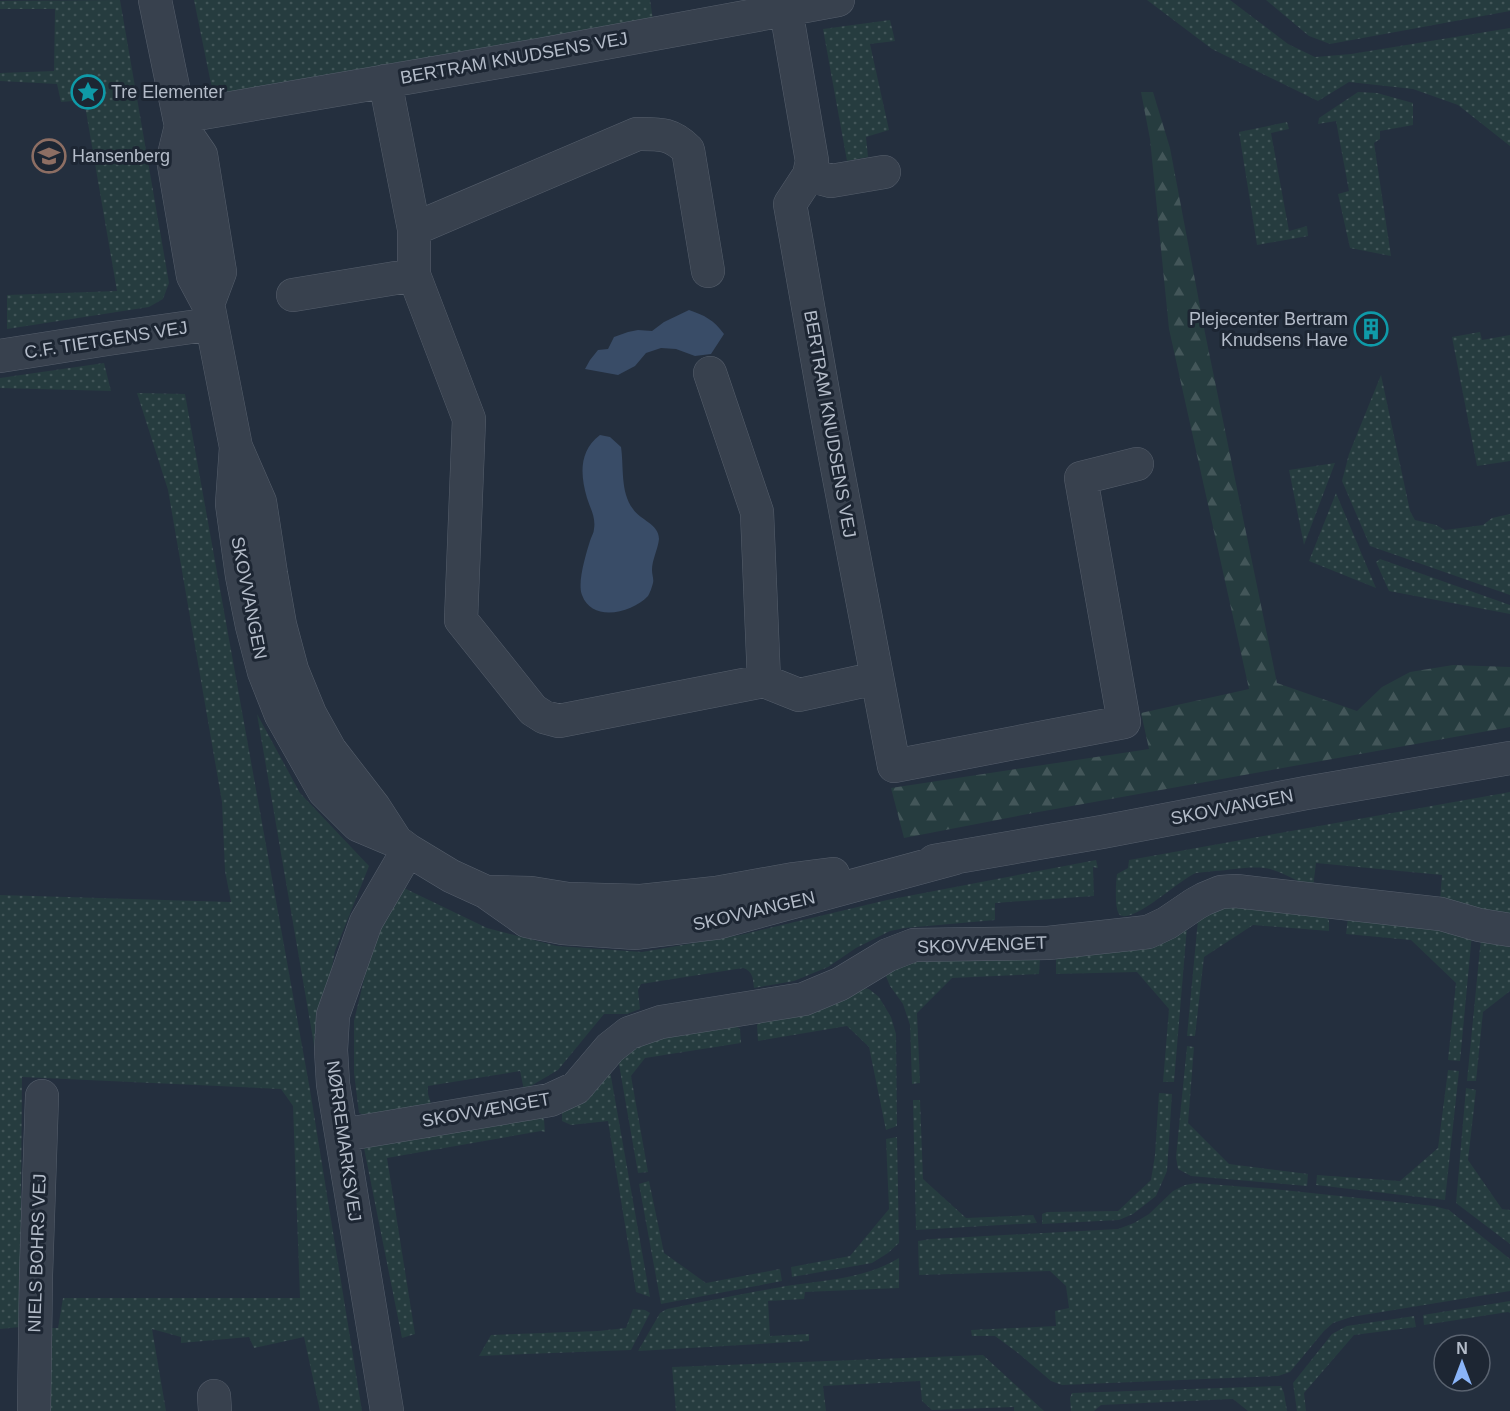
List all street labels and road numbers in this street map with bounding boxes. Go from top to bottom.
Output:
street label: BERTRAM KNUDSENS VEJ [399,28,629,88]
street label: BERTRAM KNUDSENS VEJ [800,309,860,539]
street label: C.F. TIETGENS VEJ [23,317,189,363]
street label: SKOVVANGEN [227,535,271,661]
street label: SKOVVANGEN [1169,785,1295,829]
street label: SKOVVANGEN [691,887,817,935]
street label: SKOVVÆNGET [917,933,1047,957]
street label: NØRREMARKSVEJ [323,1059,365,1223]
street label: SKOVVÆNGET [420,1089,552,1131]
street label: NIELS BOHRS VEJ [24,1173,50,1333]

